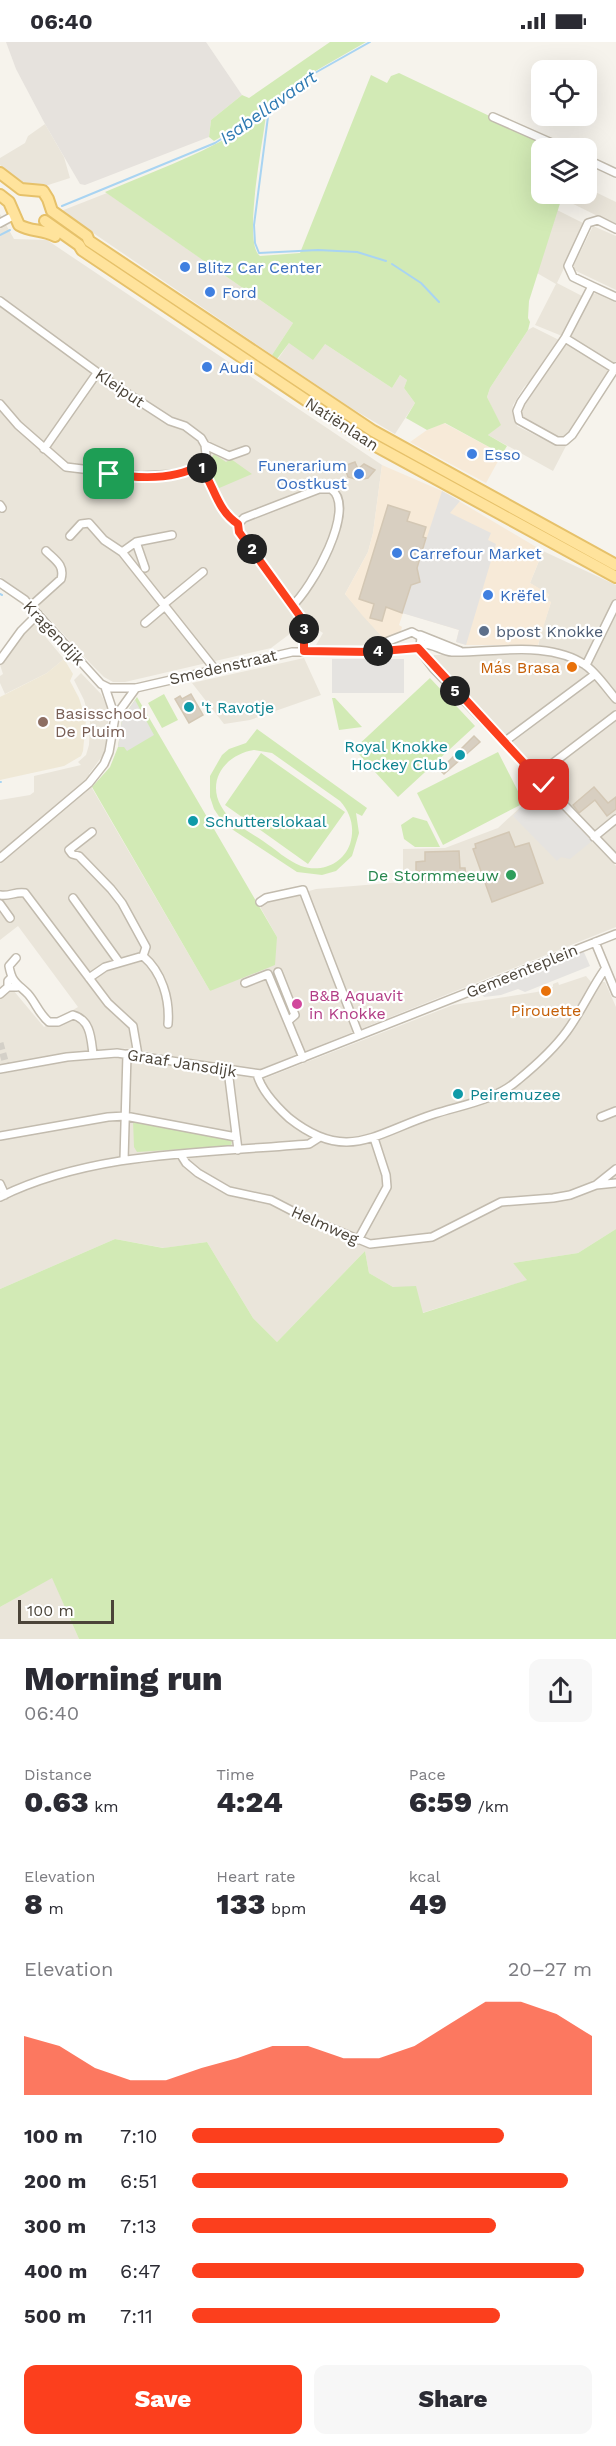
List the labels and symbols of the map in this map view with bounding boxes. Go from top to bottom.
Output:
water label: Isabellavaart [215,65,321,148]
place label: Blitz Car Center [197,258,322,277]
marker: Blitz Car Center [178,260,192,274]
place label: Ford [222,283,257,302]
marker: Ford [203,285,217,299]
place label: Audi [219,358,254,377]
marker: Audi [200,360,214,374]
street label: Kleiput [92,365,149,412]
street label: Natiënlaan [302,393,382,455]
place label: Esso [484,445,521,464]
marker: Esso [465,447,479,461]
pin [83,448,134,499]
pin: 1 [187,453,217,483]
place label: Funerarium Oostkust [258,456,347,493]
marker: Funerarium Oostkust [352,467,366,481]
pin: 2 [237,534,267,564]
place label: Carrefour Market [409,544,542,563]
marker: Carrefour Market [390,546,404,560]
place label: Krëfel [500,586,546,605]
marker: Krëfel [481,588,495,602]
street label: Kragendijk [19,597,89,669]
pin: 3 [289,614,319,644]
place label: bpost Knokke [496,622,603,641]
marker: bpost Knokke [477,624,491,638]
pin: 4 [363,636,393,666]
street label: Smedenstraat [167,645,279,689]
place label: Más Brasa [480,658,560,677]
marker: Más Brasa [565,660,579,674]
pin: 5 [440,676,470,706]
place label: 't Ravotje [201,698,274,717]
marker: 't Ravotje [182,700,196,714]
place label: Basisschool De Pluim [55,704,147,741]
marker: Basisschool De Pluim [36,715,50,729]
place label: Royal Knokke Hockey Club [344,737,448,774]
marker: Royal Knokke Hockey Club [453,748,467,762]
pin [518,759,569,810]
place label: Schutterslokaal [205,812,327,831]
marker: Schutterslokaal [186,814,200,828]
place label: De Stormmeeuw [367,866,499,885]
marker: De Stormmeeuw [504,868,518,882]
street label: Gemeenteplein [463,940,581,1002]
marker: Pirouette [539,984,553,998]
place label: B&B Aquavit in Knokke [309,986,403,1023]
marker: B&B Aquavit in Knokke [290,997,304,1011]
place label: Pirouette [511,1001,581,1020]
street label: Graaf Jansdijk [126,1045,238,1081]
place label: Peiremuzee [470,1085,561,1104]
marker: Peiremuzee [451,1087,465,1101]
street label: Helmweg [288,1202,362,1248]
scale bar [18,1597,114,1624]

